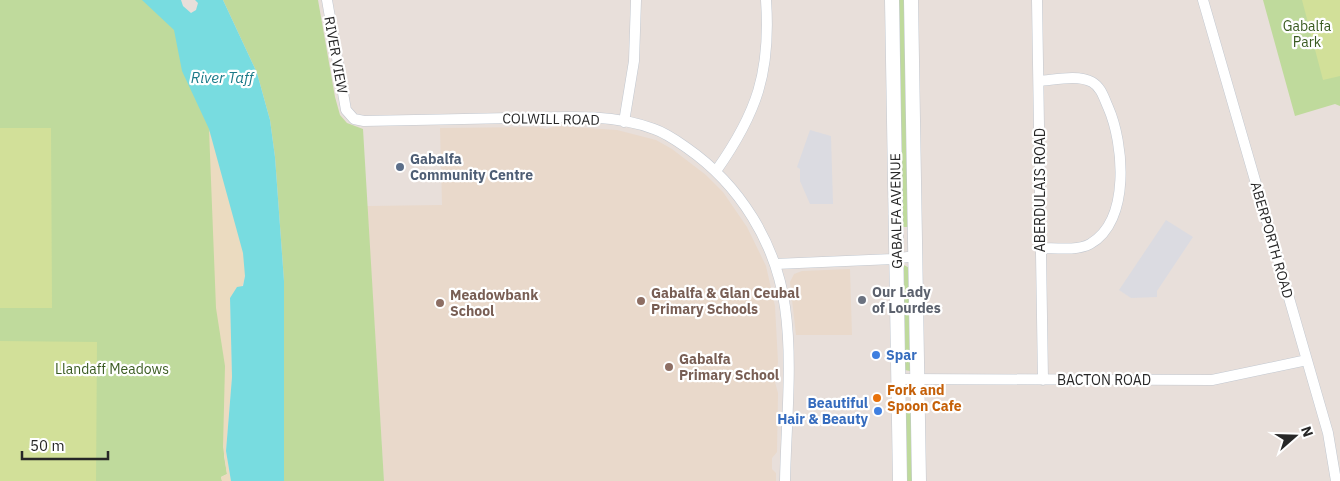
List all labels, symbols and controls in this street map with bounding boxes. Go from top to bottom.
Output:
street label: RIVER VIEW [320,15,352,96]
park label: Gabalfa Park [1283,17,1332,51]
water label: River Taff [191,68,255,87]
street label: COLWILL ROAD [502,109,600,129]
street label: ABERDULAIS ROAD [1031,128,1049,252]
place label: Gabalfa Community Centre [410,150,533,184]
street label: GABALFA AVENUE [886,153,906,269]
marker: Gabalfa Community Centre [394,161,406,173]
street label: ABERPORTH ROAD [1247,180,1297,300]
place label: Our Lady of Lourdes [872,283,941,317]
place label: Gabalfa & Glan Ceubal Primary Schools [651,284,799,318]
place label: Meadowbank School [450,286,539,320]
marker: Our Lady of Lourdes [856,294,868,306]
marker: Gabalfa & Glan Ceubal Primary Schools [635,295,647,307]
marker: Meadowbank School [434,297,446,309]
place label: Spar [886,346,917,364]
marker: Spar [870,349,882,361]
place label: Gabalfa Primary School [679,350,779,384]
park label: Llandaff Meadows [55,360,169,378]
marker: Gabalfa Primary School [663,361,675,373]
street label: BACTON ROAD [1057,371,1151,389]
place label: Fork and Spoon Cafe [887,381,962,415]
marker: Fork and Spoon Cafe [871,392,883,404]
place label: Beautiful Hair & Beauty [777,394,869,428]
marker: Beautiful Hair & Beauty [872,405,884,417]
north arrow [1270,411,1320,461]
text: N [1297,424,1317,439]
scale bar [22,428,109,460]
text: 50 m [30,436,65,455]

